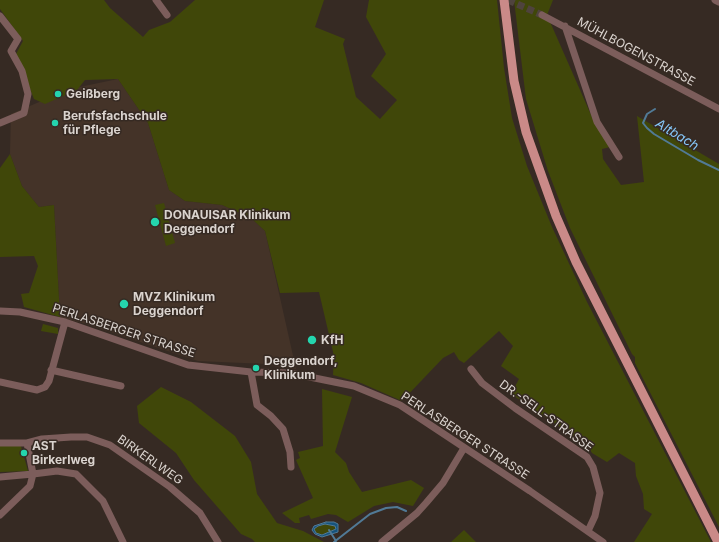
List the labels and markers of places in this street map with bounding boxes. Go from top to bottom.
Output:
place label: Geißberg [66,87,120,101]
marker: Geißberg [53,89,63,99]
place label: Berufsfachschule für Pflege [63,109,167,137]
marker: Berufsfachschule für Pflege [50,118,60,128]
place label: DONAUISAR Klinikum Deggendorf [164,208,291,236]
marker: DONAUISAR Klinikum Deggendorf [149,216,161,228]
place label: MVZ Klinikum Deggendorf [133,290,215,318]
marker: MVZ Klinikum Deggendorf [118,298,130,310]
place label: KfH [321,333,343,347]
marker: KfH [306,334,318,346]
place label: Deggendorf, Klinikum [264,354,338,382]
marker: Deggendorf, Klinikum [251,363,261,373]
place label: AST Birkerlweg [32,439,95,467]
marker: AST Birkerlweg [19,448,29,458]

